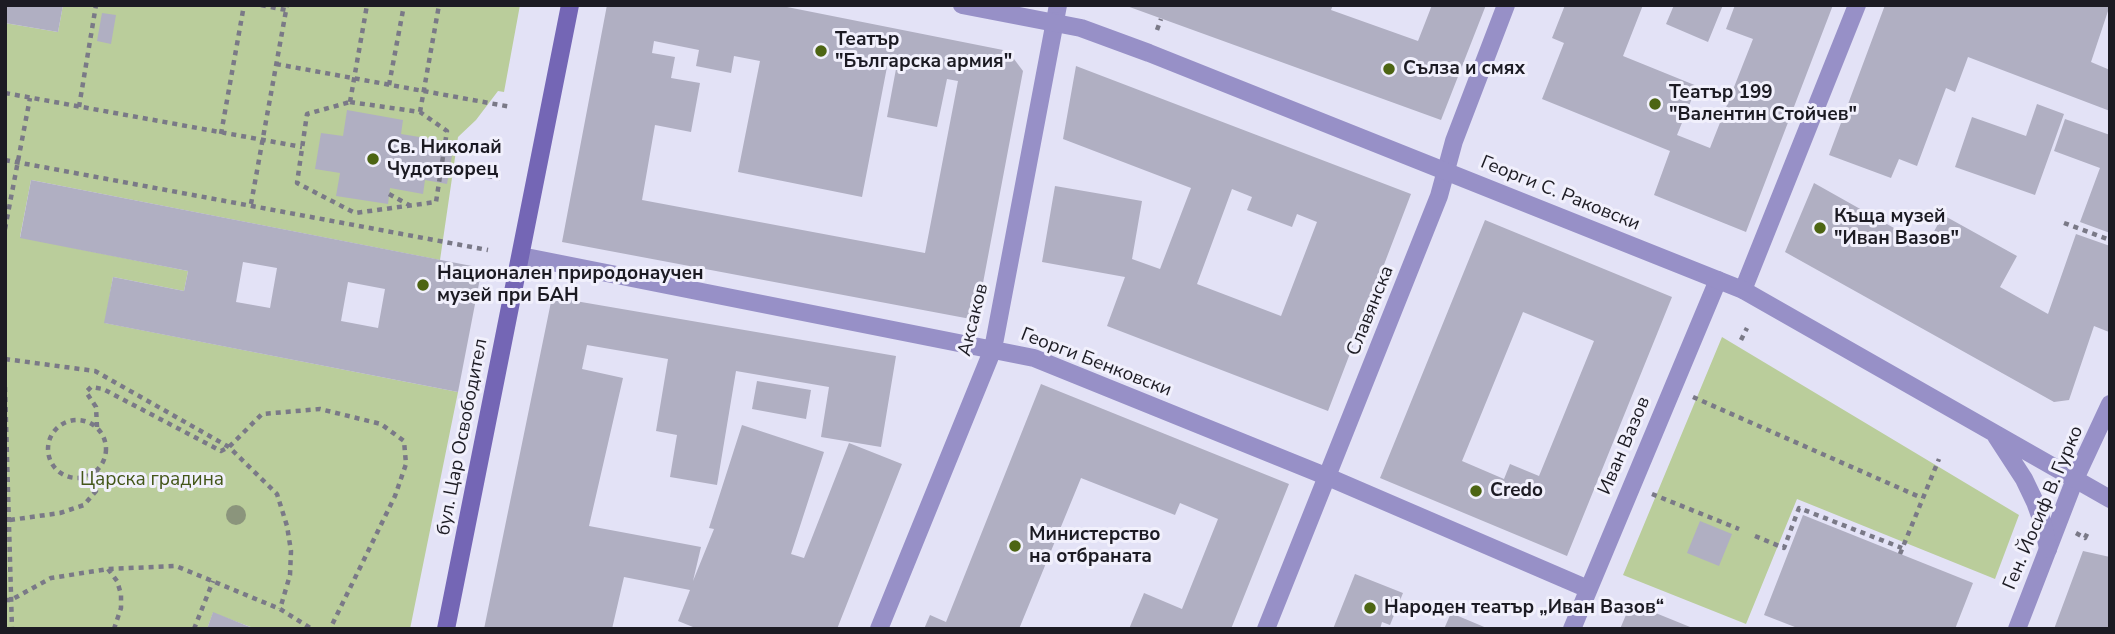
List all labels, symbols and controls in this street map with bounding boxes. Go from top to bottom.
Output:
place label: Театър "Българска армия" [835,29,1012,73]
marker: Театър "Българска армия" [813,43,829,59]
place label: Сълза и смях [1403,58,1525,80]
marker: Сълза и смях [1381,61,1397,77]
place label: Театър 199 "Валентин Стойчев" [1669,82,1857,126]
marker: Театър 199 "Валентин Стойчев" [1647,96,1663,112]
place label: Св. Николай Чудотворец [387,137,502,181]
marker: Св. Николай Чудотворец [365,151,381,167]
street label: Георги С. Раковски [1477,152,1643,236]
place label: Къща музей "Иван Вазов" [1834,206,1959,250]
marker: Къща музей "Иван Вазов" [1812,220,1828,236]
place label: Национален природонаучен музей при БАН [437,263,704,307]
street label: Славянска [1343,263,1399,359]
marker: Национален природонаучен музей при БАН [415,277,431,293]
street label: Аксаков [954,281,994,359]
street label: Георги Бенковски [1017,324,1175,402]
street label: бул. Цар Освободител [433,337,493,537]
street label: Иван Вазов [1594,393,1656,499]
street label: Ген. Йосиф В. Гурко [1999,423,2089,593]
park label: Царска градина [80,469,224,491]
place label: Credo [1490,480,1543,502]
marker: Credo [1468,483,1484,499]
place label: Министерство на отбраната [1029,524,1161,568]
marker: Министерство на отбраната [1007,538,1023,554]
place label: Народен театър „Иван Вазов“ [1384,597,1664,619]
marker: Народен театър „Иван Вазов“ [1362,600,1378,616]

